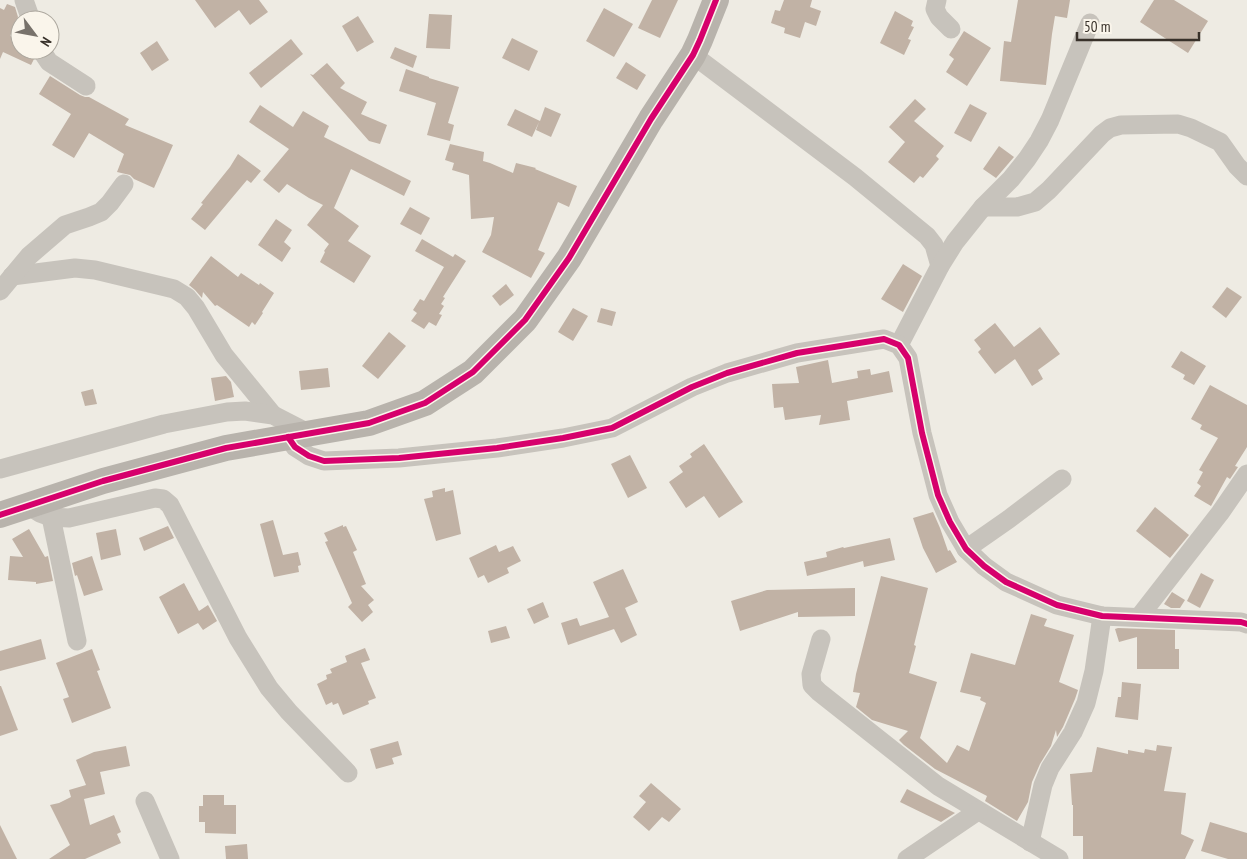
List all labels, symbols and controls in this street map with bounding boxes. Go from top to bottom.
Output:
north arrow [10,10,60,60]
scale bar [1077,10,1200,42]
text: 50 m [1084,17,1110,36]
text: N [36,34,56,50]

